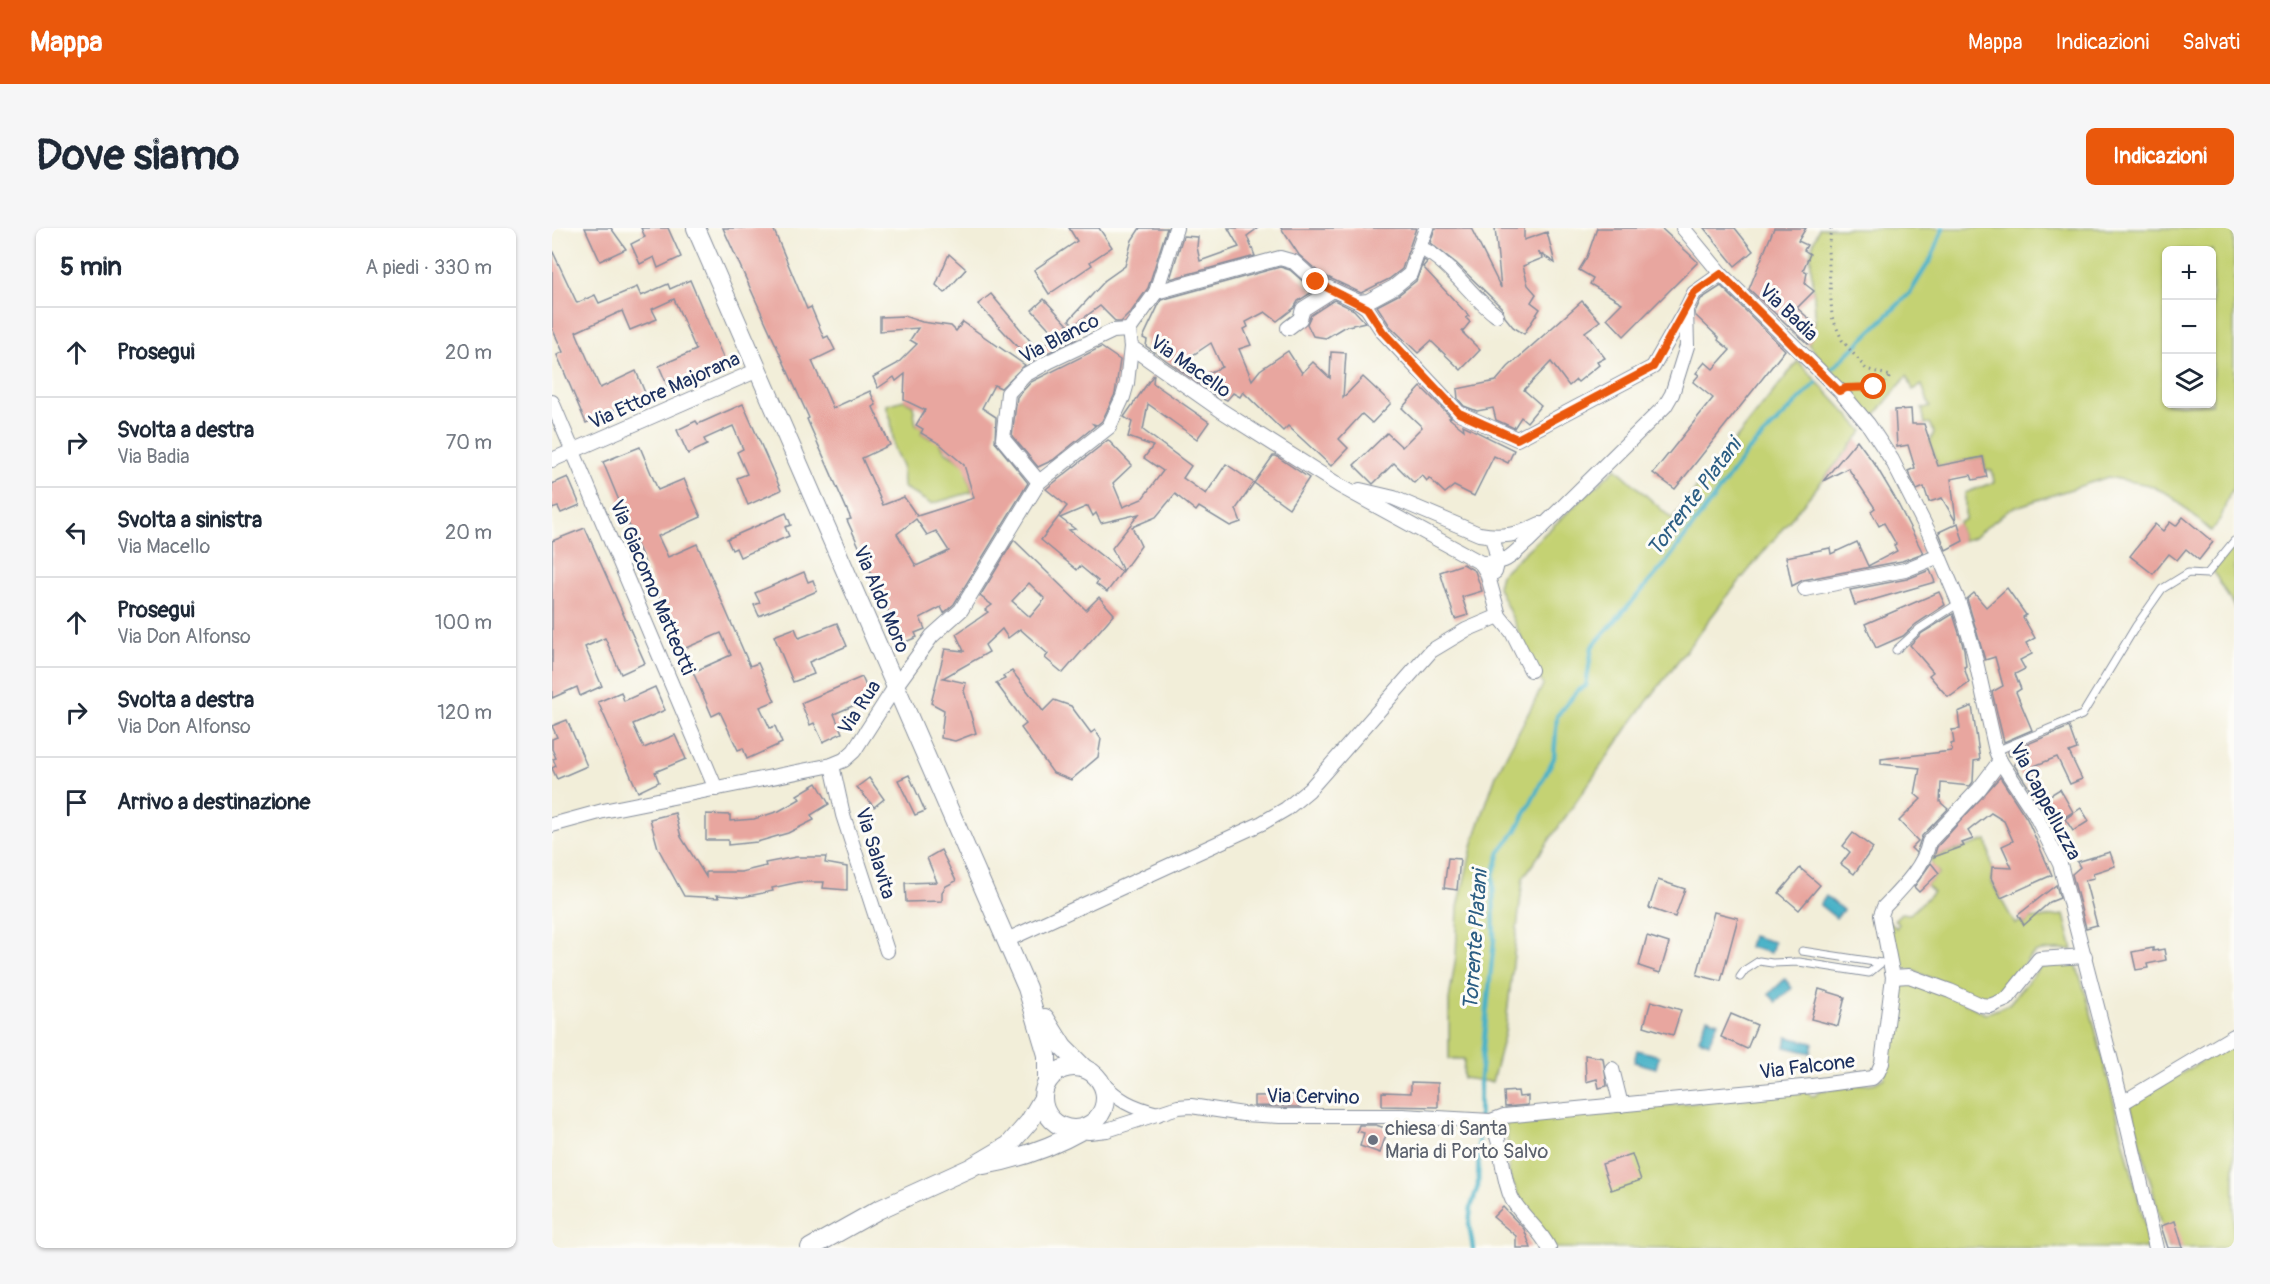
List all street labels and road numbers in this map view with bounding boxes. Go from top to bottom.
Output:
street label: Via Badia [1754,278,1823,347]
street label: Via Blanco [1015,308,1104,369]
street label: Via Macello [1145,329,1236,404]
street label: Via Ettore Majorana [585,346,744,435]
street label: Via Giacomo Matteotti [604,496,701,679]
street label: Via Aldo Moro [848,542,915,657]
street label: Via Rua [833,675,886,739]
street label: Via Cappelluzza [2004,738,2087,864]
street label: Via Salavita [850,804,901,902]
street label: Via Falcone [1758,1048,1856,1085]
street label: Via Cervino [1266,1083,1360,1110]

